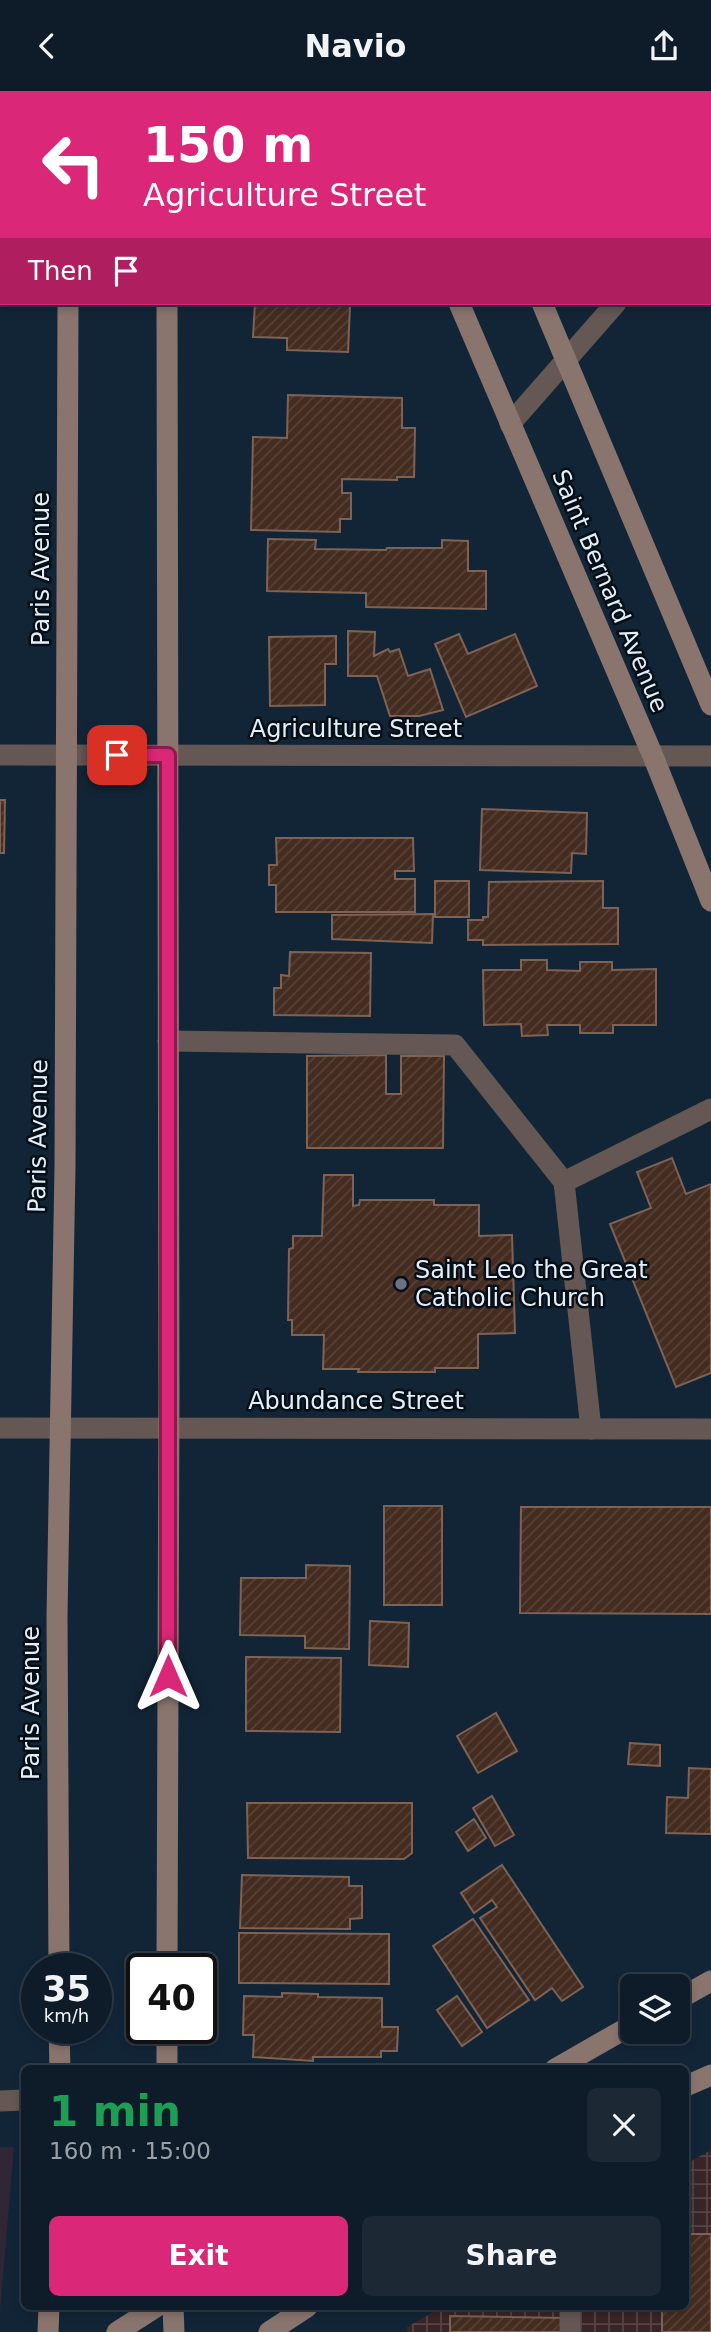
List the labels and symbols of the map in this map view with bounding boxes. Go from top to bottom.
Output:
street label: Saint Bernard Avenue [546,465,674,717]
street label: Paris Avenue [27,492,55,646]
street label: Agriculture Street [250,715,462,743]
pin [87,725,147,785]
street label: Paris Avenue [23,1059,53,1213]
place label: Saint Leo the Great Catholic Church [415,1256,648,1312]
marker: Saint Leo the Great Catholic Church [393,1276,409,1292]
street label: Abundance Street [248,1387,464,1415]
street label: Paris Avenue [17,1626,45,1780]
position arrow [131,1639,205,1713]
speed limit sign: 40 [126,1953,217,2044]

